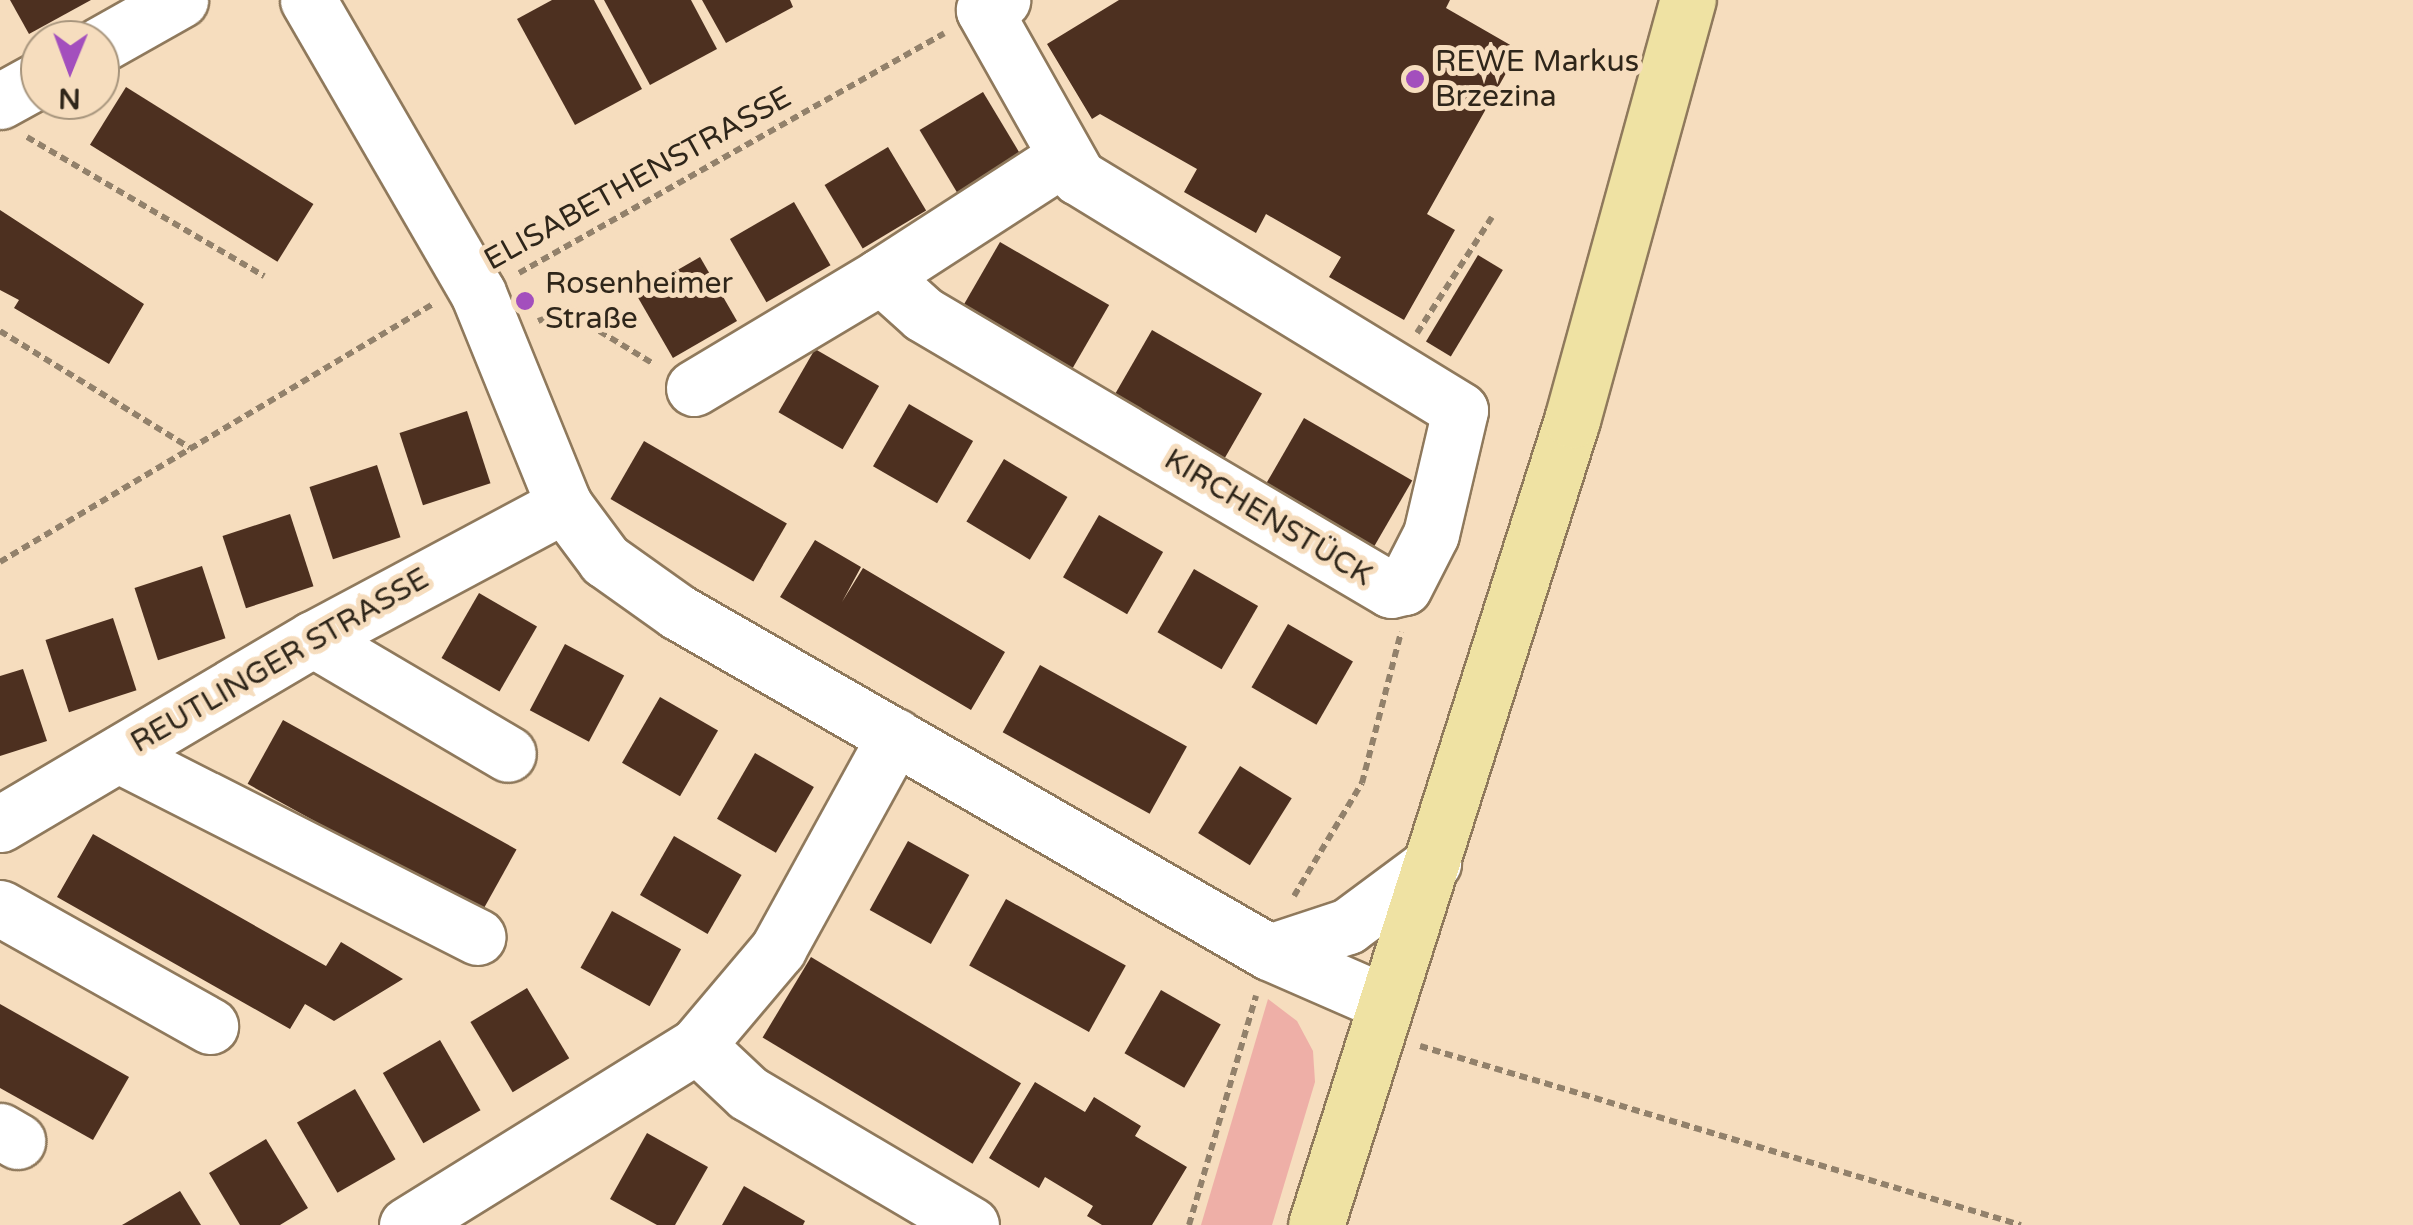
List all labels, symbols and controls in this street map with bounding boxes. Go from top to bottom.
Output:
north arrow [20,20,120,120]
place label: REWE Markus Brzezina [1435,44,1639,114]
marker: REWE Markus Brzezina [1404,68,1426,90]
street label: ELISABETHENSTRASSE [478,80,798,278]
text: N [58,81,81,115]
place label: Rosenheimer Straße [545,266,733,336]
marker: Rosenheimer Straße [514,290,536,312]
street label: KIRCHENSTÜCK [1158,442,1378,594]
street label: REUTLINGER STRASSE [125,561,435,761]

